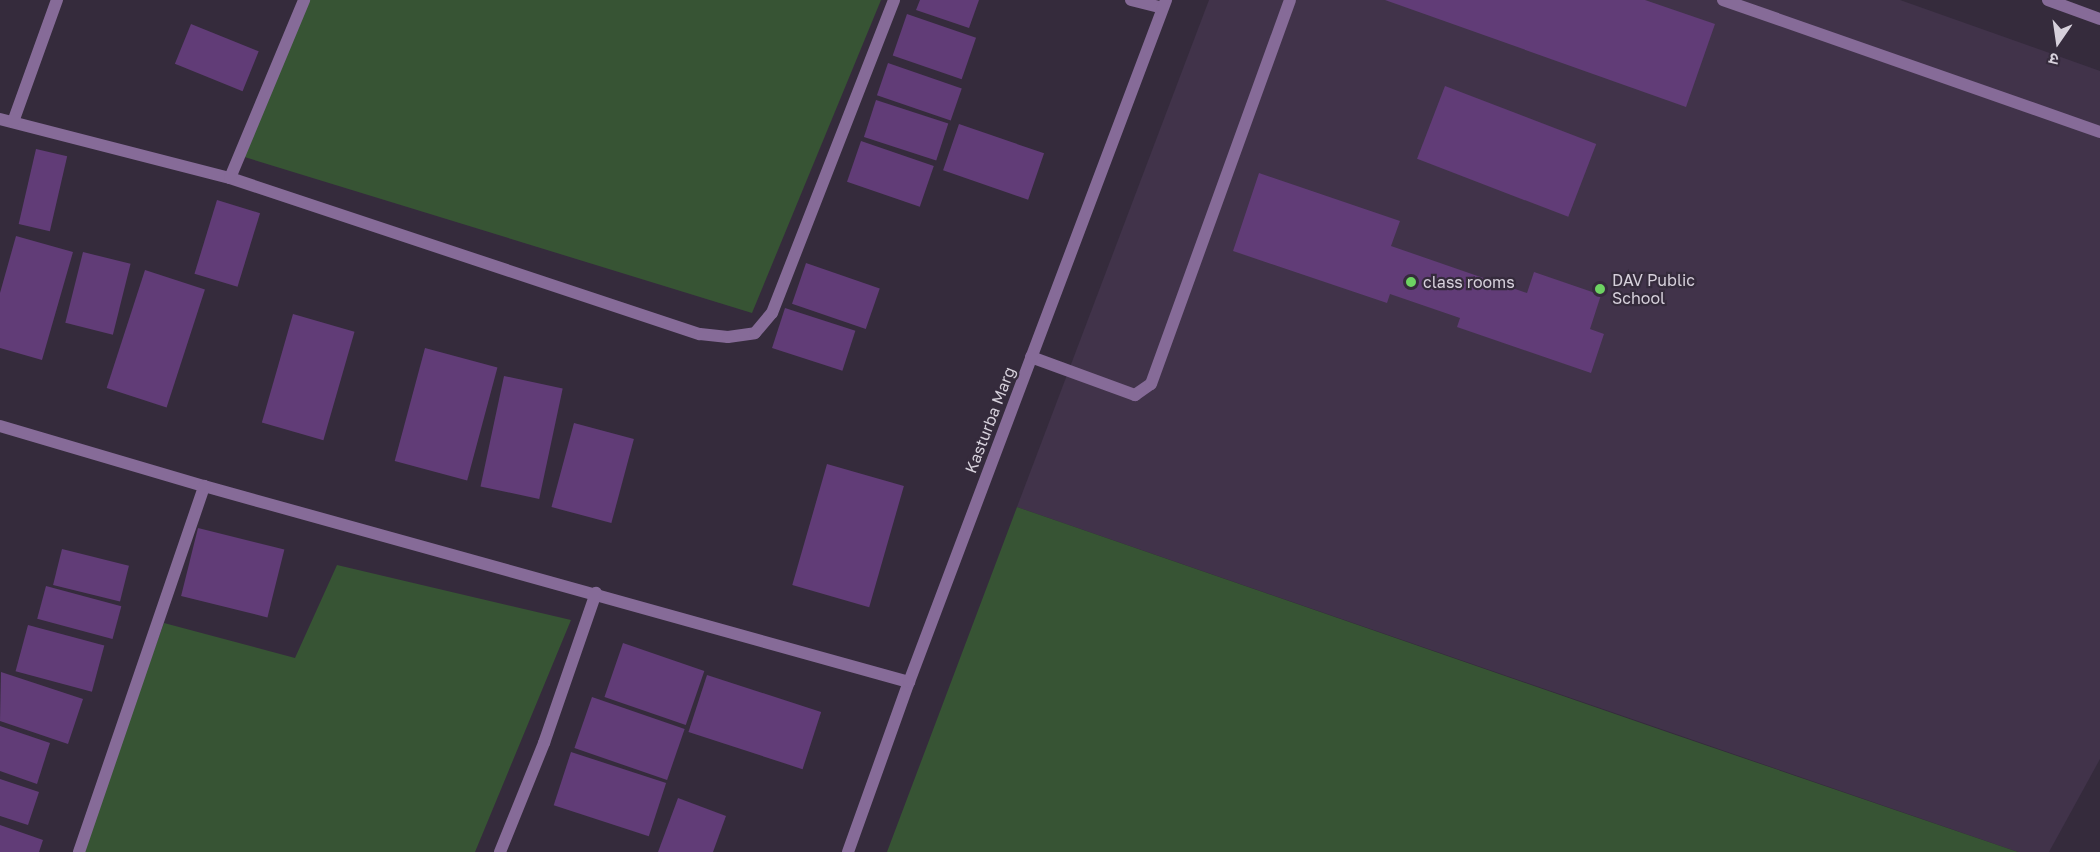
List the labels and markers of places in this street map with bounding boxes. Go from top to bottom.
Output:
place label: DAV Public School [1612,270,1695,308]
place label: class rooms [1423,272,1515,292]
marker: class rooms [1404,275,1418,289]
marker: DAV Public School [1593,282,1607,296]

